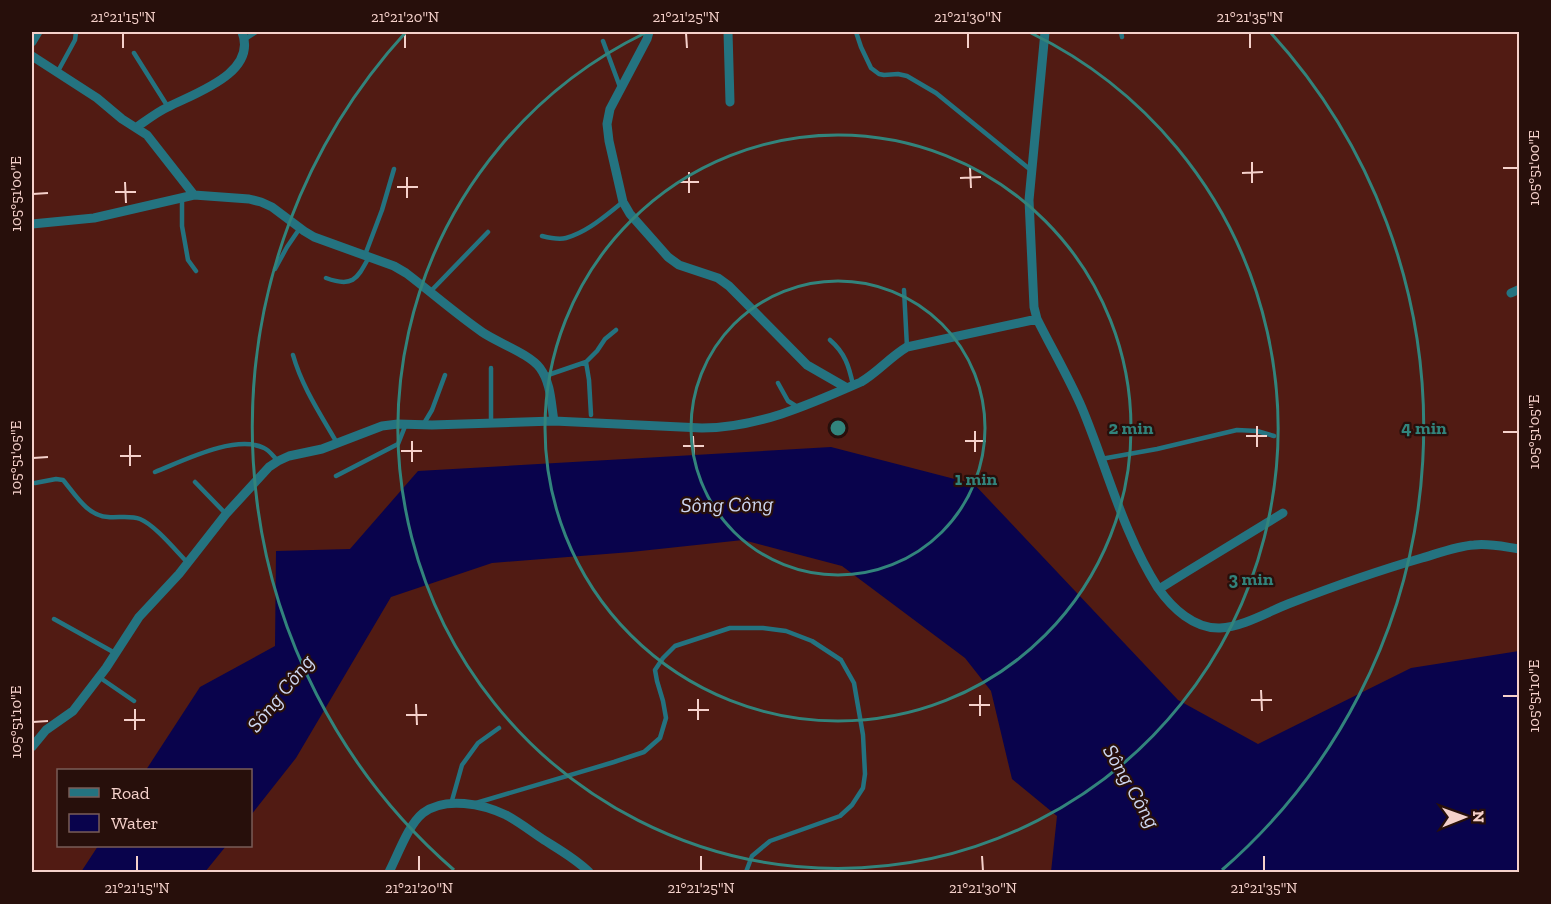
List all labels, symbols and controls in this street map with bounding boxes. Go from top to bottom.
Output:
text: 21°21'15"N [90,8,156,26]
text: 21°21'20"N [371,8,439,26]
text: 21°21'25"N [652,8,720,26]
text: 21°21'30"N [934,8,1002,26]
text: 21°21'35"N [1217,8,1283,26]
text: 105°51'00"E [1525,130,1543,206]
text: 105°51'00"E [7,156,25,232]
text: 105°51'05"E [1525,394,1543,469]
text: 2 min [1109,417,1154,439]
text: 4 min [1401,417,1447,439]
centre of rings [828,418,848,438]
text: 105°51'05"E [7,420,25,495]
text: 1 min [955,468,998,490]
water label: Sông Công [681,491,774,517]
text: 3 min [1229,568,1274,590]
water label: Sông Công [241,649,319,737]
text: 105°51'10"E [1525,659,1543,732]
text: 105°51'10"E [7,685,25,758]
water label: Sông Công [1098,740,1166,833]
legend [57,769,252,847]
text: Road [111,782,150,804]
north arrow [1434,787,1494,847]
text: N [1469,810,1488,823]
text: Water [111,812,158,834]
text: 21°21'15"N [104,879,170,897]
text: 21°21'20"N [385,879,453,897]
text: 21°21'25"N [667,879,735,897]
text: 21°21'30"N [949,879,1017,897]
text: 21°21'35"N [1231,879,1297,897]

